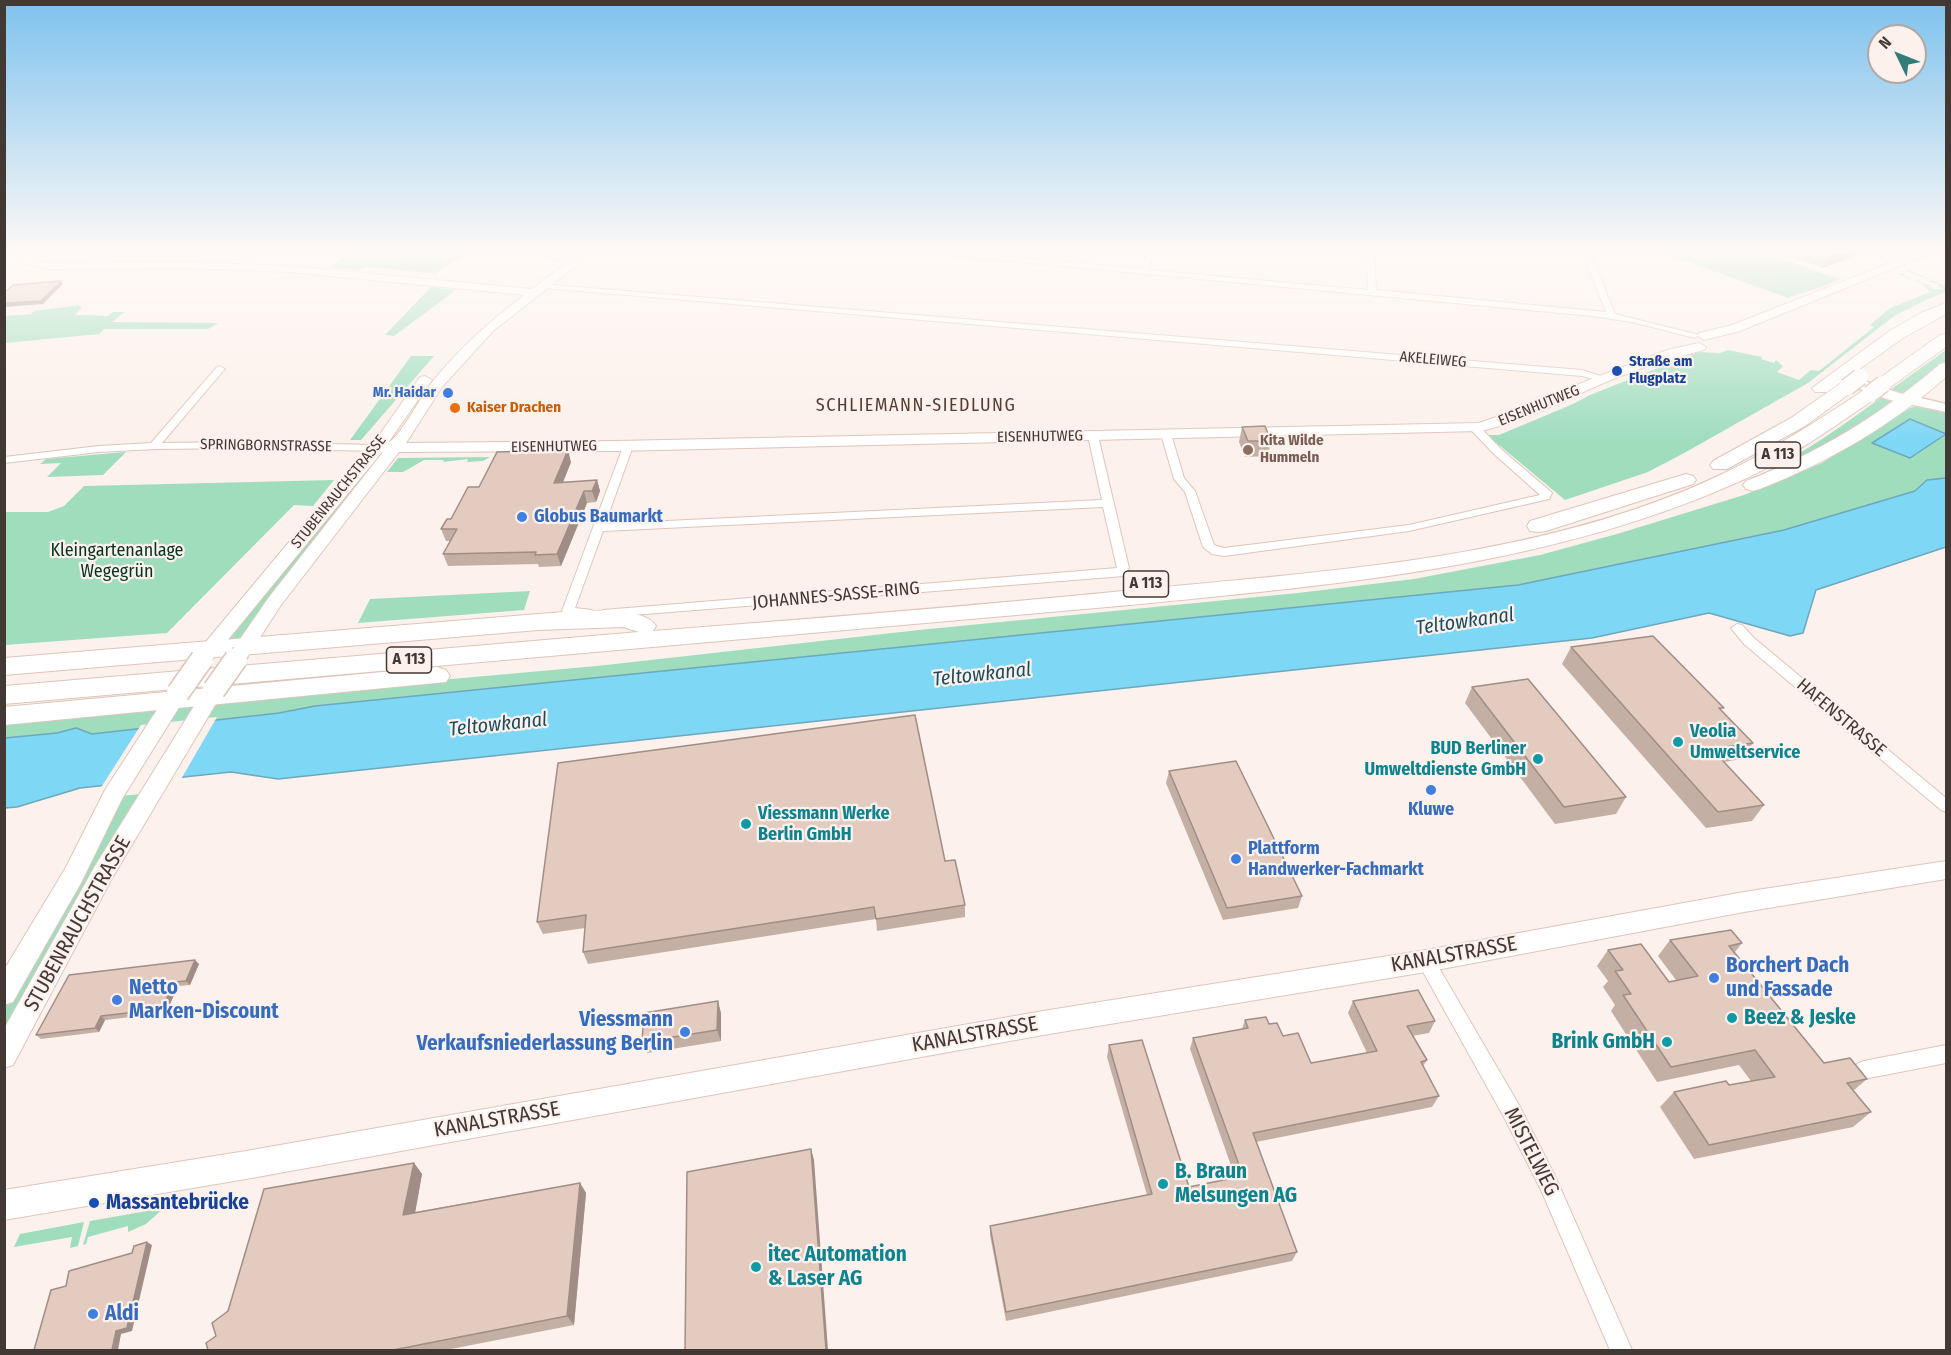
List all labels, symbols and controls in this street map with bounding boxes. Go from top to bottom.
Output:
north arrow [1867,24,1927,84]
text: N [1875,33,1895,53]
street label: AKELEIWEG [1399,348,1467,372]
place label: Straße am Flugplatz [1629,353,1692,388]
marker: Straße am Flugplatz [1610,364,1624,378]
street label: EISENHUTWEG [1496,382,1582,430]
place label: Mr. Haidar [373,384,436,402]
marker: Mr. Haidar [441,386,455,400]
district label: SCHLIEMANN-SIEDLUNG [816,395,1016,417]
place label: Kaiser Drachen [467,399,561,417]
marker: Kaiser Drachen [448,401,462,415]
street label: EISENHUTWEG [997,427,1083,447]
street label: STUBENRAUCHSTRASSE [288,432,390,552]
place label: Kita Wilde Hummeln [1260,432,1324,467]
street label: SPRINGBORNSTRASSE [200,436,332,456]
street label: EISENHUTWEG [511,437,597,457]
road number: A 113 [1756,442,1800,468]
marker: Kita Wilde Hummeln [1241,443,1255,457]
place label: Globus Baumarkt [534,506,663,528]
marker: Globus Baumarkt [515,510,529,524]
park label: Kleingartenanlage Wegegrün [51,540,183,582]
road number: A 113 [1124,571,1168,597]
street label: JOHANNES-SASSE-RING [751,578,921,614]
water label: Teltowkanal [1414,603,1516,641]
road number: A 113 [386,647,432,673]
water label: Teltowkanal [932,658,1032,692]
street label: HAFENSTRASSE [1792,674,1890,762]
water label: Teltowkanal [448,708,548,742]
place label: Veolia Umweltservice [1690,721,1800,764]
marker: Veolia Umweltservice [1671,735,1685,749]
place label: BUD Berliner Umweltdienste GmbH [1365,738,1526,780]
marker: BUD Berliner Umweltdienste GmbH [1531,752,1545,766]
marker: Kluwe [1424,783,1438,797]
place label: Kluwe [1408,799,1454,821]
place label: Viessmann Werke Berlin GmbH [758,803,890,846]
marker: Viessmann Werke Berlin GmbH [739,817,753,831]
street label: STUBENRAUCHSTRASSE [19,832,137,1016]
place label: Plattform Handwerker-Fachmarkt [1248,838,1424,880]
marker: Plattform Handwerker-Fachmarkt [1229,852,1243,866]
street label: KANALSTRASSE [1389,932,1519,978]
place label: Borchert Dach und Fassade [1726,953,1849,1003]
marker: Borchert Dach und Fassade [1707,971,1721,985]
place label: Netto Marken-Discount [129,975,279,1025]
marker: Netto Marken-Discount [110,993,124,1007]
place label: Beez & Jeske [1744,1005,1856,1031]
place label: Viessmann Verkaufsniederlassung Berlin [416,1007,673,1057]
marker: Beez & Jeske [1725,1011,1739,1025]
street label: KANALSTRASSE [910,1012,1040,1058]
marker: Viessmann Verkaufsniederlassung Berlin [678,1025,692,1039]
place label: Brink GmbH [1552,1029,1655,1055]
marker: Brink GmbH [1660,1035,1674,1049]
street label: KANALSTRASSE [432,1097,562,1143]
street label: MISTELWEG [1498,1104,1564,1200]
place label: B. Braun Melsungen AG [1175,1159,1297,1209]
marker: B. Braun Melsungen AG [1156,1177,1170,1191]
place label: Massantebrücke [106,1190,249,1216]
marker: Massantebrücke [87,1196,101,1210]
place label: itec Automation & Laser AG [768,1242,907,1292]
marker: itec Automation & Laser AG [749,1260,763,1274]
place label: Aldi [105,1301,139,1327]
marker: Aldi [86,1307,100,1321]

